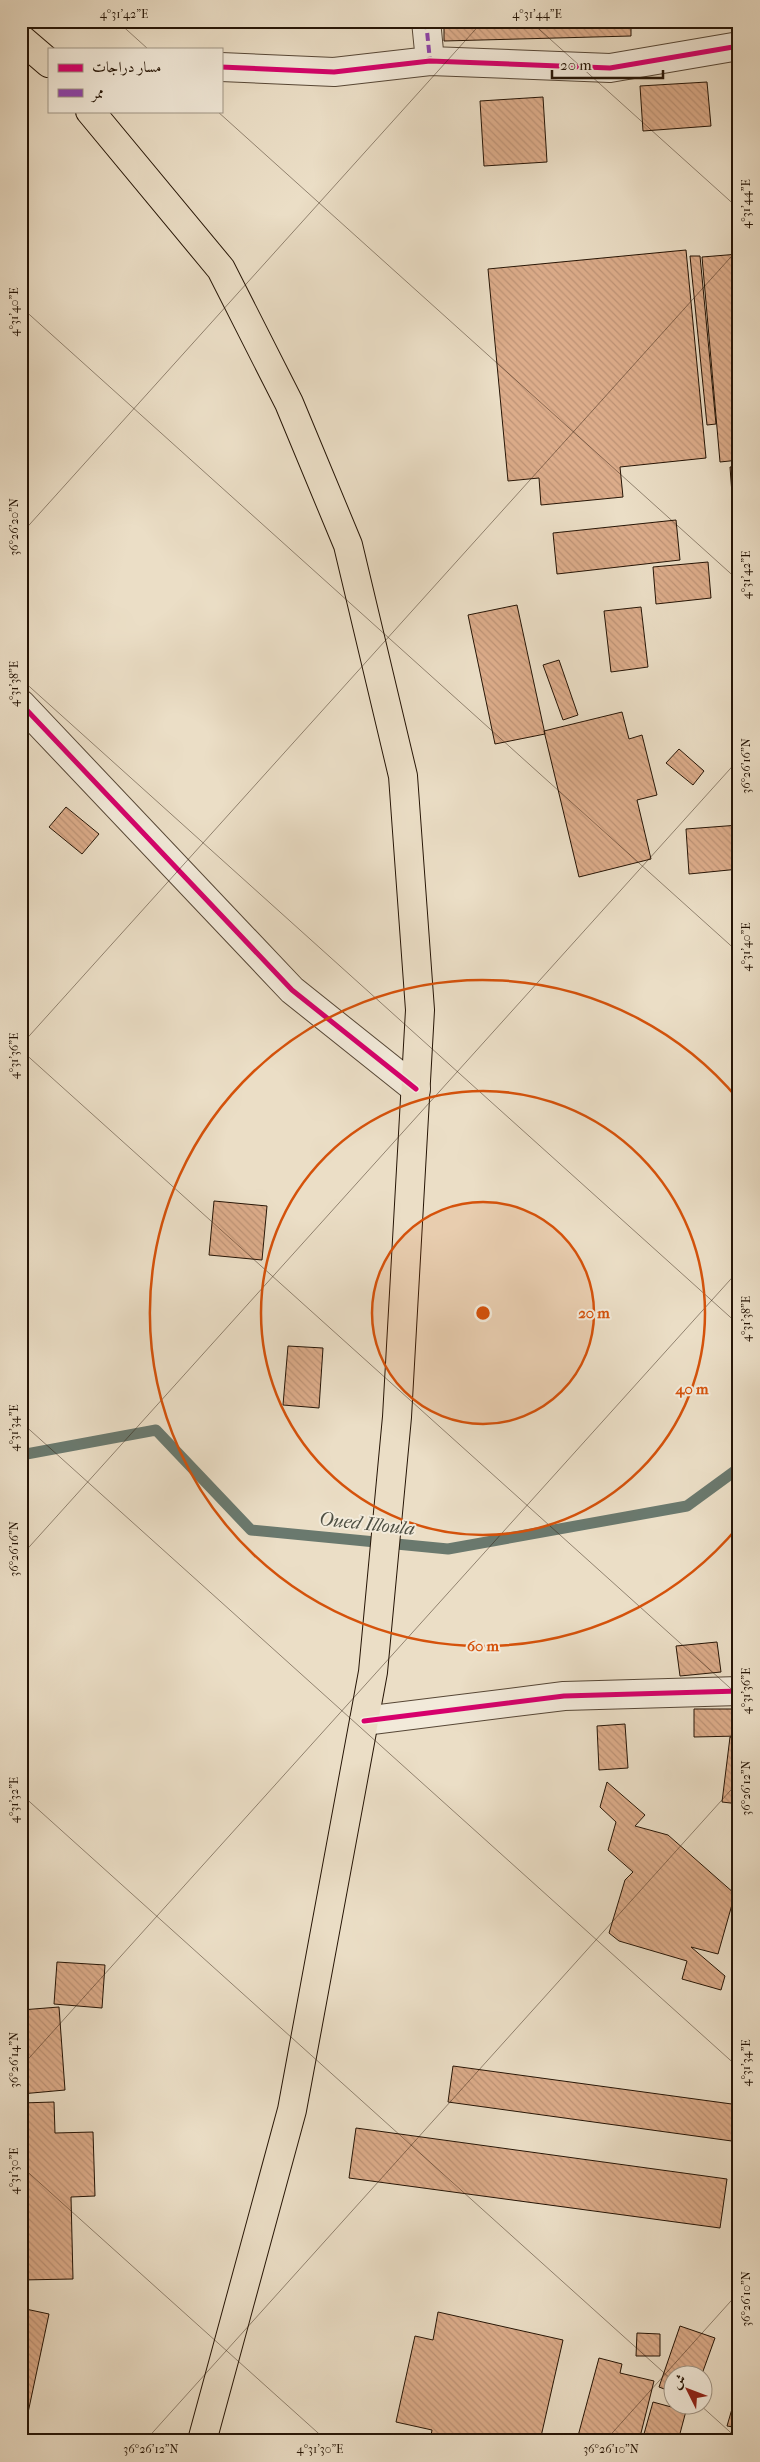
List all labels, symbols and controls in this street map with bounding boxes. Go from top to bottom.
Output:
text: 4°31'42"E [100,7,148,21]
text: 4°31'44"E [512,7,562,21]
legend [48,48,222,112]
scale bar [552,48,664,80]
text: 20 m [560,56,592,74]
text: مسار دراجات [92,58,161,76]
text: ممر [90,84,104,103]
text: 4°31'44"E [739,179,753,229]
text: 4°31'40"E [7,288,21,336]
text: 36°26'20"N [7,498,21,556]
text: 4°31'42"E [739,551,753,599]
text: 4°31'38"E [7,661,21,707]
text: 36°26'16"N [739,738,753,794]
text: 4°31'40"E [739,923,753,971]
text: 4°31'36"E [7,1033,21,1079]
text: 4°31'38"E [739,1296,753,1342]
centre of rings [474,1304,492,1322]
text: 20 m [578,1304,610,1322]
text: 40 m [675,1380,709,1398]
text: 4°31'34"E [7,1404,21,1452]
water label: Oued Illoula [318,1508,416,1540]
text: 36°26'16"N [7,1521,21,1577]
text: 60 m [467,1637,500,1655]
text: 4°31'36"E [739,1668,753,1714]
text: 36°26'12"N [739,1760,753,1816]
text: 4°31'32"E [7,1777,21,1823]
text: 36°26'14"N [7,2032,21,2088]
text: 4°31'34"E [739,2039,753,2087]
text: 4°31'30"E [7,2148,21,2194]
text: 36°26'10"N [739,2271,753,2327]
north arrow [662,2364,712,2414]
text: ش [668,2371,690,2392]
text: 36°26'12"N [123,2442,179,2456]
text: 4°31'30"E [297,2442,343,2456]
text: 36°26'10"N [583,2442,639,2456]

